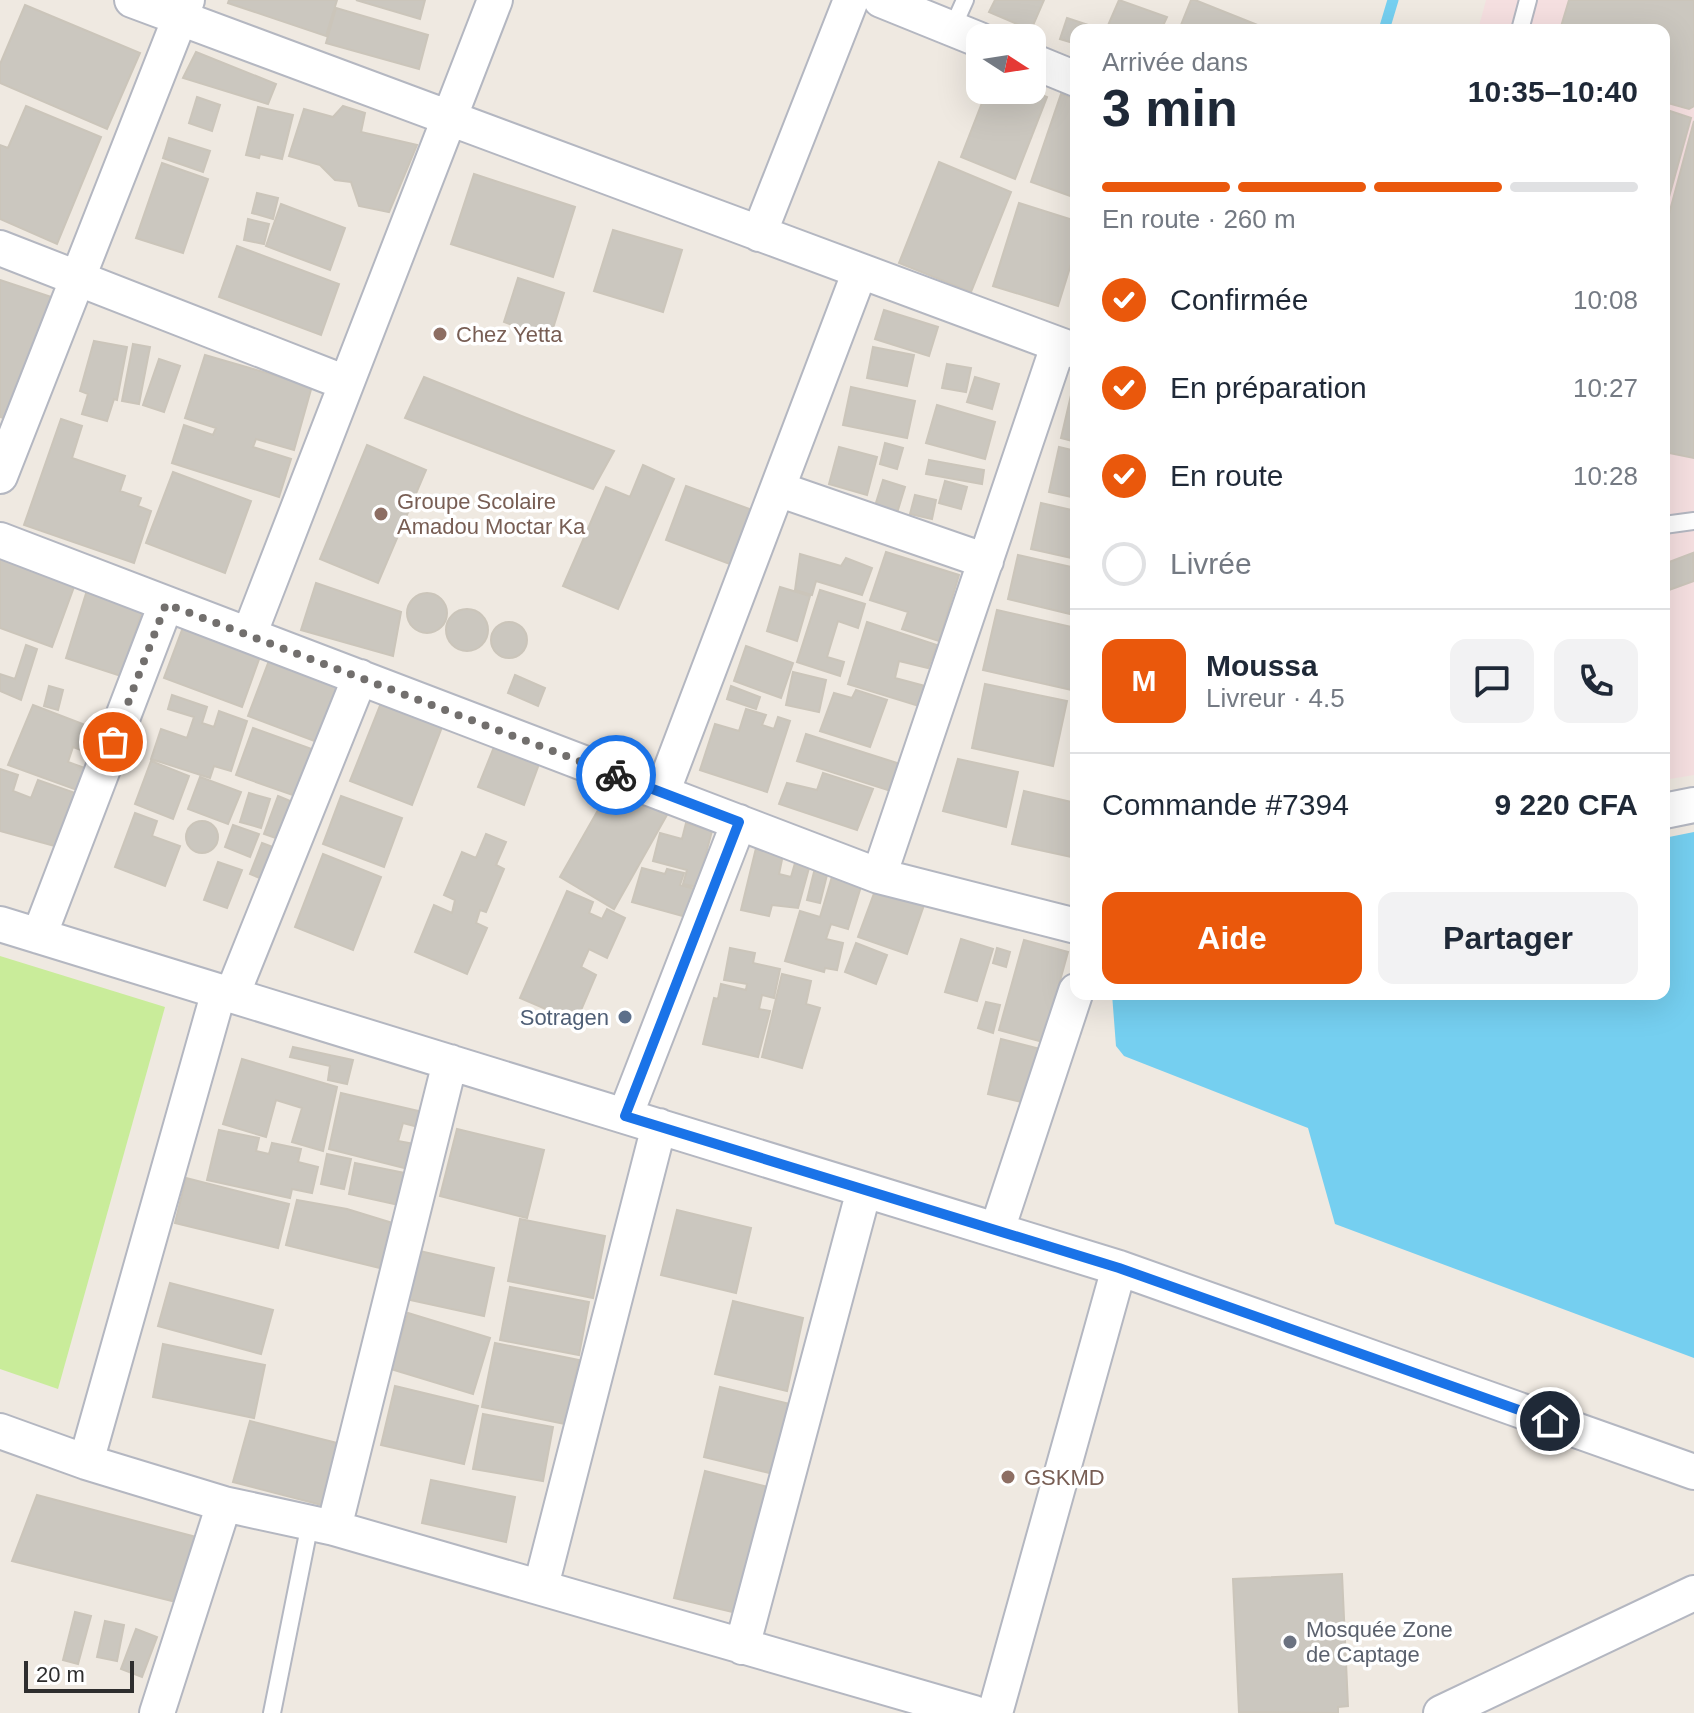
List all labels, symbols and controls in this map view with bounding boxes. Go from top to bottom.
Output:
north arrow [966,24,1046,104]
map controls [966,24,1046,104]
text: Arrivée dans [1102,47,1248,77]
text: 10:35–10:40 [1468,75,1638,108]
text: 3 min [1102,79,1238,137]
text: En route · 260 m [1102,204,1296,234]
icon: check [1102,278,1146,322]
text: Confirmée [1170,283,1308,316]
text: 10:08 [1573,285,1638,315]
place label: Chez Yetta [456,322,563,347]
marker: Chez Yetta [431,325,449,343]
icon: check [1102,366,1146,410]
text: En préparation [1170,371,1367,404]
text: 10:27 [1573,373,1638,403]
icon: check [1102,454,1146,498]
text: En route [1170,459,1283,492]
text: 10:28 [1573,461,1638,491]
place label: Groupe Scolaire Amadou Moctar Ka [397,489,586,539]
marker: Groupe Scolaire Amadou Moctar Ka [372,505,390,523]
text: Livrée [1170,547,1252,580]
button: chat [1450,639,1534,723]
button: phone [1554,639,1638,723]
text: Moussa [1206,649,1318,682]
text: M [1132,664,1157,697]
text: Livreur · 4.5 [1206,683,1345,713]
pin [79,708,147,776]
icon: bag [91,720,135,764]
courier [576,735,656,815]
icon: bike [594,753,638,797]
text: Commande #7394 [1102,788,1349,821]
text: 9 220 CFA [1495,788,1638,821]
button: Aide [1102,892,1362,984]
button: Partager [1378,892,1638,984]
place label: Sotragen [520,1005,609,1030]
marker: Sotragen [616,1008,634,1026]
pin [1516,1387,1584,1455]
icon: home [1528,1399,1572,1443]
place label: GSKMD [1024,1465,1105,1490]
marker: GSKMD [999,1468,1017,1486]
place label: Mosquée Zone de Captage [1306,1617,1453,1667]
marker: Mosquée Zone de Captage [1281,1633,1299,1651]
scale bar [24,1657,134,1693]
text: 20 m [36,1662,85,1687]

